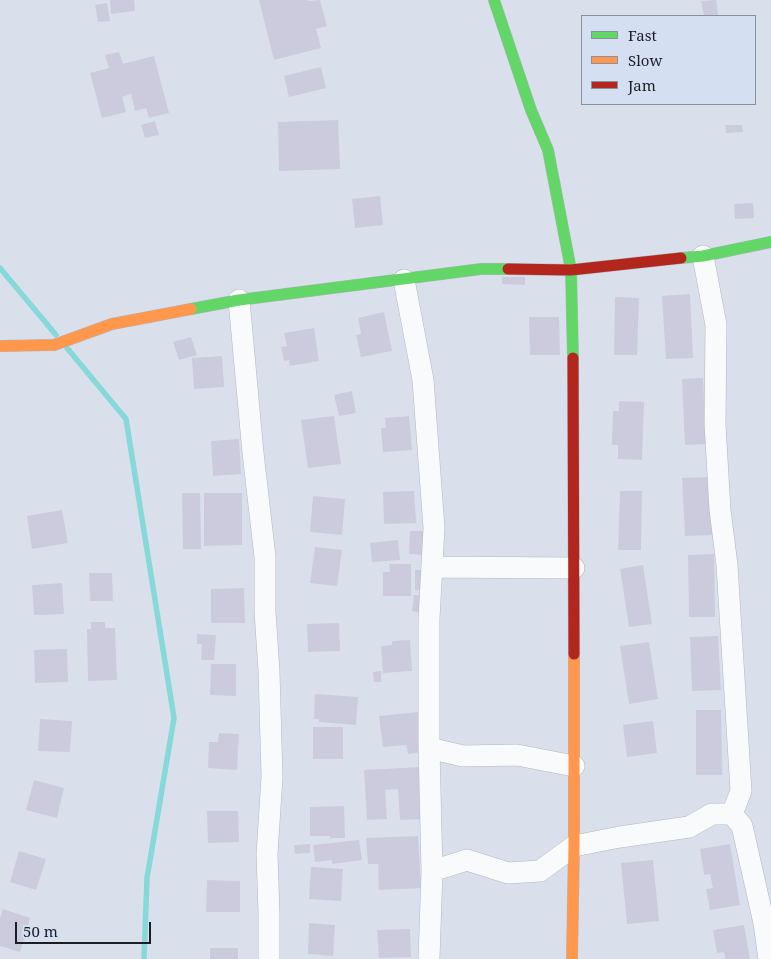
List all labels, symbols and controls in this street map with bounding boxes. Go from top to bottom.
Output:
legend [581,15,756,105]
text: Fast [628,25,657,45]
text: Slow [628,50,662,70]
text: Jam [628,75,656,95]
scale bar [18,912,154,944]
text: 50 m [23,921,58,941]

